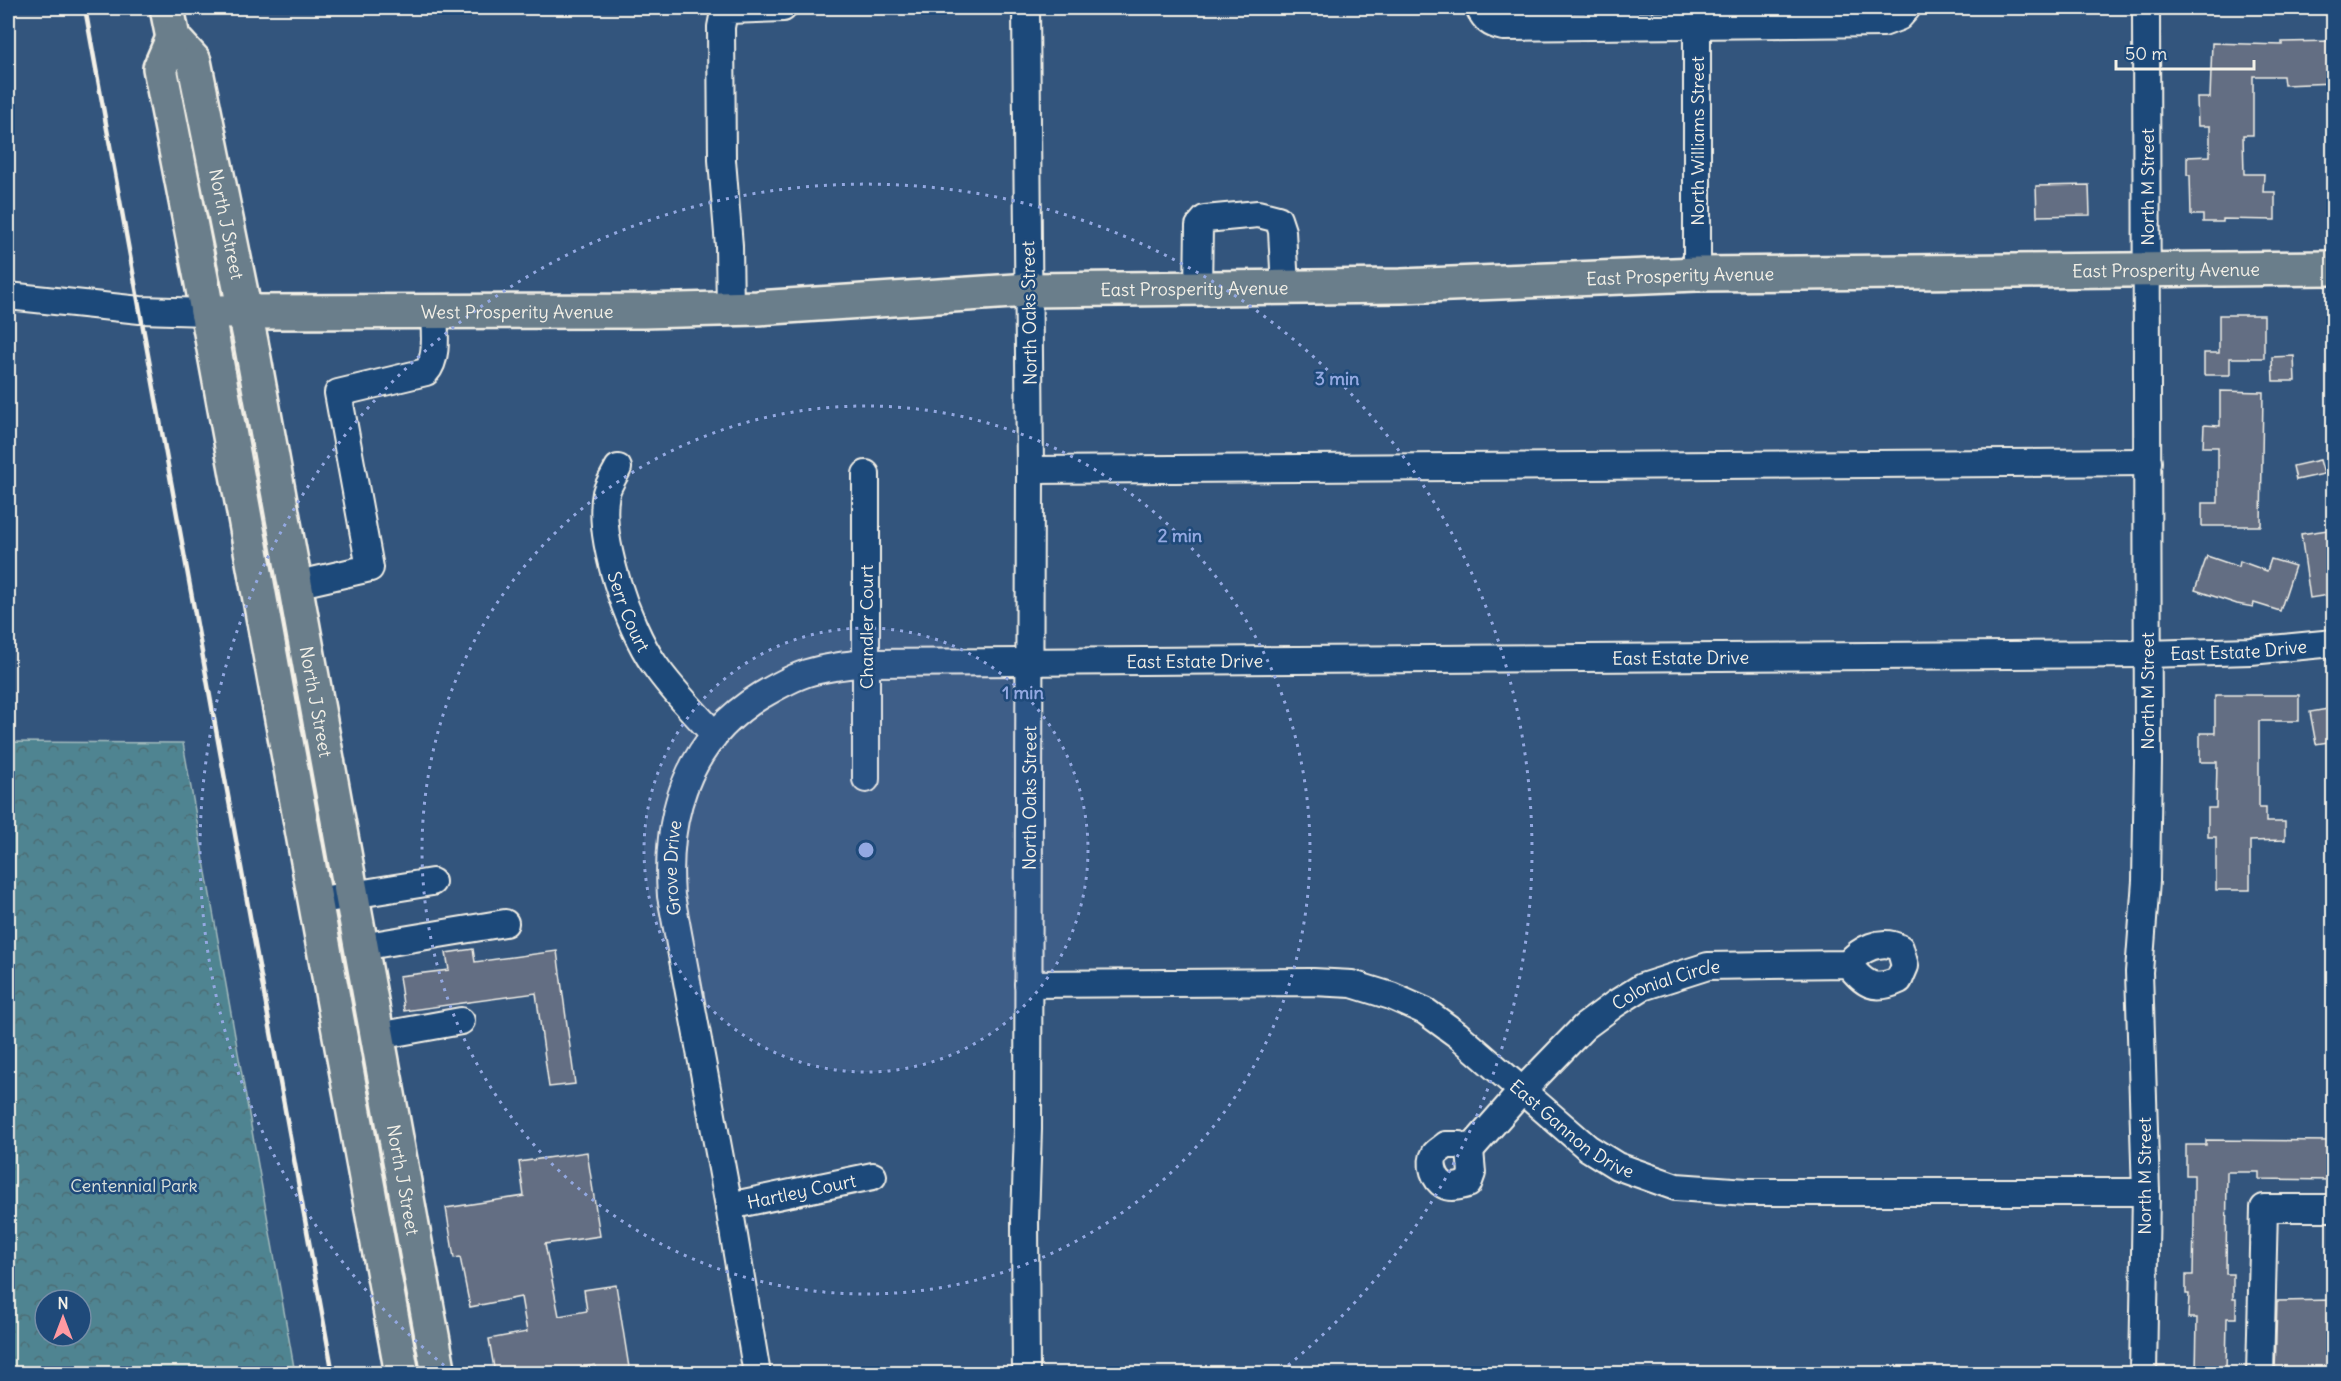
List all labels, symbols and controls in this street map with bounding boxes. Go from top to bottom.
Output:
scale bar [2116,33,2254,71]
text: 50 m [2125,42,2167,65]
street label: North Williams Street [1686,56,1709,226]
street label: North M Street [2136,128,2159,246]
street label: North J Street [205,167,249,281]
street label: North Oaks Street [1016,241,1042,385]
street label: East Prosperity Avenue [2072,257,2260,282]
street label: East Prosperity Avenue [1586,262,1774,290]
street label: East Prosperity Avenue [1100,276,1288,301]
street label: West Prosperity Avenue [421,300,613,323]
text: 3 min [1315,367,1360,390]
text: 2 min [1158,524,1203,547]
street label: Chandler Court [855,565,878,689]
street label: Serr Court [603,569,655,656]
street label: North M Street [2136,632,2159,750]
street label: East Estate Drive [2170,634,2308,665]
street label: North J Street [295,644,338,759]
street label: East Estate Drive [1612,645,1749,669]
street label: East Estate Drive [1126,649,1263,673]
text: 1 min [1002,681,1044,704]
street label: North Oaks Street [1017,726,1041,870]
street label: Grove Drive [659,818,686,917]
centre of rings [856,840,876,860]
street label: Colonial Circle [1607,954,1720,1015]
street label: East Gannon Drive [1505,1074,1637,1183]
street label: North M Street [2133,1117,2156,1235]
street label: North J Street [382,1122,425,1237]
street label: Hartley Court [745,1168,858,1213]
park label: Centennial Park [70,1174,198,1197]
north arrow [33,1288,93,1348]
text: N [57,1293,69,1313]

